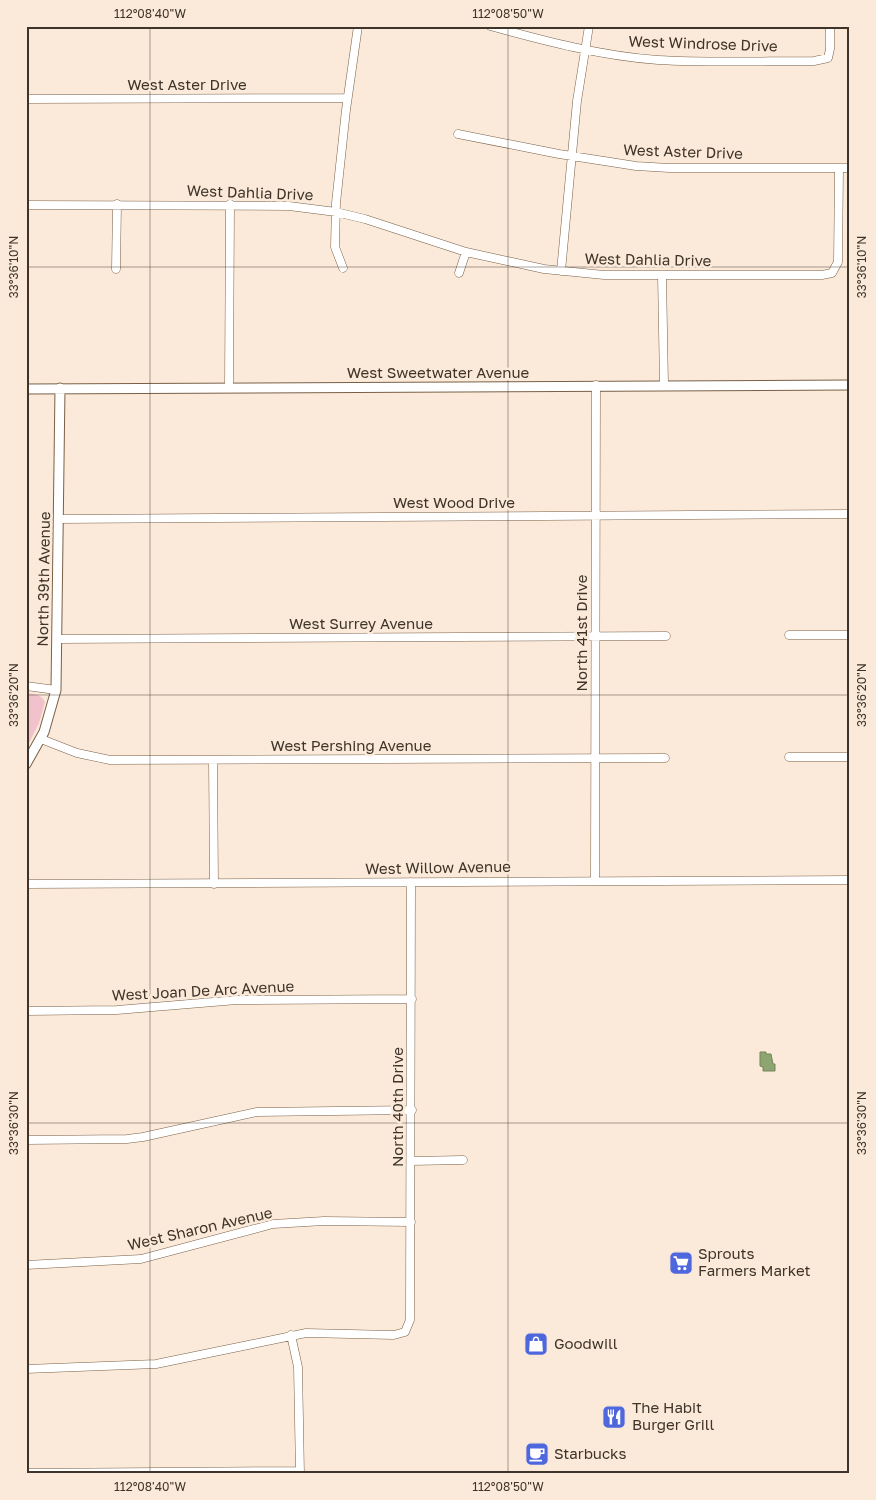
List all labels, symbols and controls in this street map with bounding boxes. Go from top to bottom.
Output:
text: 112°08'40"W [114,6,186,21]
text: 112°08'50"W [472,6,544,21]
street label: West Windrose Drive [628,31,778,55]
street label: West Aster Drive [127,75,247,93]
street label: West Aster Drive [623,140,743,162]
street label: West Dahlia Drive [186,181,314,203]
text: 33°36'10"N [6,236,21,298]
text: 33°36'10"N [854,236,869,298]
street label: West Dahlia Drive [585,249,712,269]
street label: West Sweetwater Avenue [347,363,530,381]
street label: West Wood Drive [393,493,515,511]
street label: North 39th Avenue [33,511,53,647]
street label: North 41st Drive [572,574,590,691]
street label: West Surrey Avenue [289,614,433,632]
text: 33°36'20"N [6,663,21,727]
text: 33°36'20"N [854,663,869,727]
street label: West Pershing Avenue [271,736,432,754]
street label: West Willow Avenue [365,857,511,877]
street label: West Joan De Arc Avenue [111,976,295,1004]
street label: North 40th Drive [388,1047,406,1167]
text: 33°36'30"N [6,1091,21,1155]
text: 33°36'30"N [854,1091,869,1155]
street label: West Sharon Avenue [126,1203,274,1253]
place label: Sprouts Farmers Market [698,1244,811,1279]
supermarket icon: Sprouts Farmers Market [668,1250,694,1276]
shop icon: Goodwill [523,1331,549,1357]
place label: Goodwill [554,1334,618,1352]
place label: The Habit Burger Grill [632,1398,715,1433]
restaurant icon: The Habit Burger Grill [601,1404,627,1430]
cafe icon: Starbucks [524,1441,550,1467]
place label: Starbucks [554,1444,627,1462]
text: 112°08'40"W [114,1479,186,1494]
text: 112°08'50"W [472,1479,544,1494]

